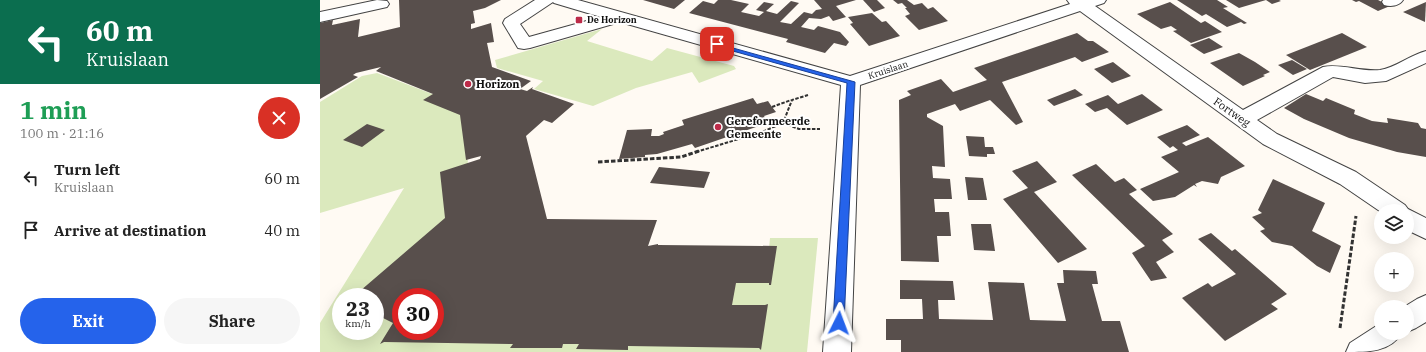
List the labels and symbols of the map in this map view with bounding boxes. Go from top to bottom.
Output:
place label: De Horizon [587,14,637,25]
marker: De Horizon [574,15,584,25]
pin [700,27,734,61]
street label: Kruislaan [866,58,910,81]
place label: Horizon [476,77,520,91]
marker: Horizon [463,79,473,89]
street label: Fortweg [1211,94,1253,130]
place label: Gereformeerde Gemeente [726,114,810,141]
marker: Gereformeerde Gemeente [713,122,723,132]
speed limit sign: 30 [392,288,444,340]
position arrow [818,302,860,344]

